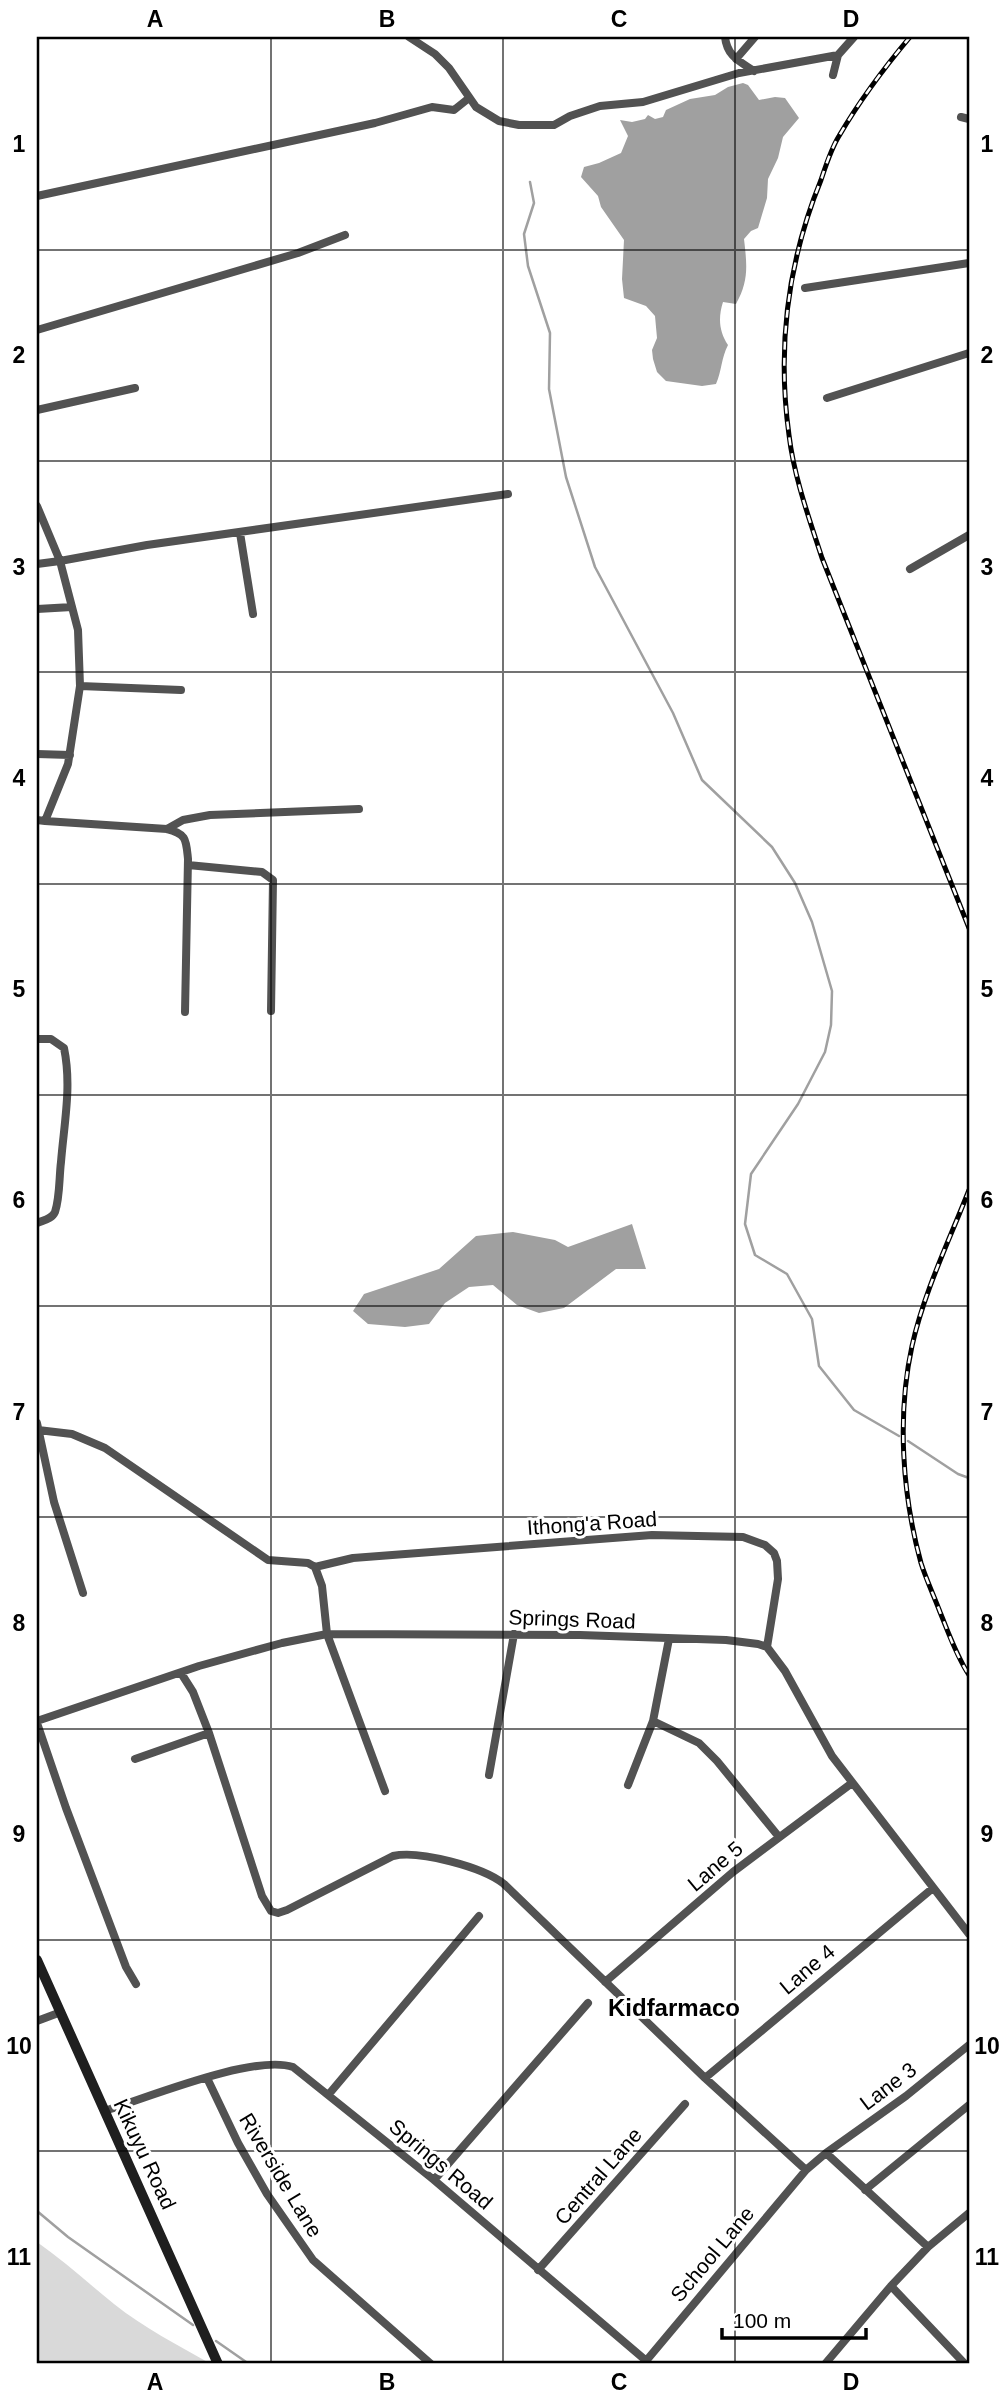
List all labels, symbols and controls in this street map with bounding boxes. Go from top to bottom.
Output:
text: A [147,6,163,32]
text: B [379,6,395,32]
text: C [611,6,627,32]
text: D [843,6,859,32]
text: 1 [13,131,26,157]
text: 1 [981,131,994,157]
text: 2 [13,342,25,368]
text: 2 [981,342,993,368]
text: 3 [13,554,25,580]
text: 3 [981,554,993,580]
text: 4 [13,765,26,791]
text: 4 [981,765,994,791]
text: 5 [13,976,26,1002]
text: 5 [981,976,994,1002]
text: 6 [13,1187,25,1213]
text: 6 [981,1187,993,1213]
text: 7 [13,1399,25,1425]
text: 7 [981,1399,993,1425]
street label: Ithong'a Road [526,1507,658,1539]
street label: Springs Road [508,1605,636,1633]
text: 8 [13,1610,26,1636]
text: 8 [981,1610,994,1636]
text: 9 [13,1821,25,1847]
text: 9 [981,1821,993,1847]
street label: Lane 5 [683,1837,747,1895]
street label: Lane 4 [775,1939,839,1998]
district label: Kidfarmaco [608,1994,740,2021]
text: 10 [6,2033,32,2059]
text: 10 [974,2033,1000,2059]
street label: Lane 3 [855,2057,921,2115]
street label: Kikuyu Road [109,2095,181,2213]
street label: Riverside Lane [235,2109,327,2241]
street label: Springs Road [385,2114,497,2214]
street label: Central Lane [550,2123,646,2229]
street label: School Lane [666,2202,758,2306]
text: 11 [7,2244,31,2270]
text: 11 [975,2244,999,2270]
scale bar [722,2296,866,2340]
text: 100 m [733,2309,791,2332]
text: A [147,2369,163,2395]
text: B [379,2369,395,2395]
text: C [611,2369,627,2395]
text: D [843,2369,859,2395]

